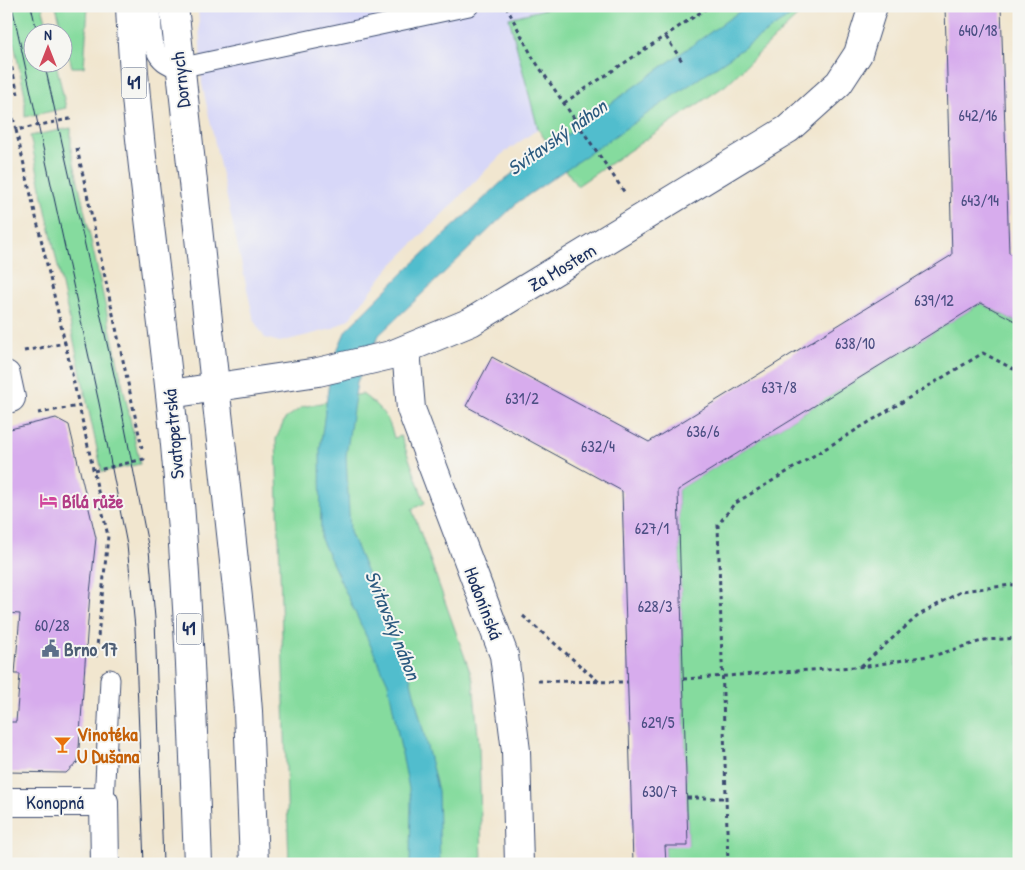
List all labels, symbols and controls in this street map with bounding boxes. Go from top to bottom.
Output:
house number: 640/18 [958,19,998,41]
north arrow [22,22,72,72]
text: N [44,25,52,44]
street label: Dornych [164,51,196,109]
road number: 41 [122,68,146,99]
water label: Svitavský náhon [502,91,614,182]
house number: 642/16 [959,104,997,126]
house number: 643/14 [961,189,999,211]
street label: Za Mostem [523,237,601,297]
house number: 639/12 [914,289,954,311]
house number: 638/10 [835,332,875,354]
house number: 637/8 [761,376,797,398]
street label: Svatopetrská [156,387,190,480]
house number: 631/2 [505,387,539,409]
house number: 636/6 [686,420,720,442]
house number: 632/4 [581,435,615,457]
place label: Bílá růže [62,488,124,514]
hotel icon: Bílá růže [38,491,58,511]
house number: 627/1 [635,517,669,539]
street label: Hodonínská [458,563,510,644]
water label: Svitavský náhon [358,566,428,686]
house number: 628/3 [638,595,672,617]
house number: 60/28 [35,614,69,636]
road number: 41 [176,614,202,644]
place label: Brno 17 [64,636,118,662]
public building icon: Brno 17 [40,639,60,659]
house number: 629/5 [641,711,675,733]
place label: Vinotéka U Dušana [77,721,140,769]
bar icon: Vinotéka U Dušana [53,735,73,755]
house number: 630/7 [642,780,678,802]
street label: Konopná [26,789,85,815]

